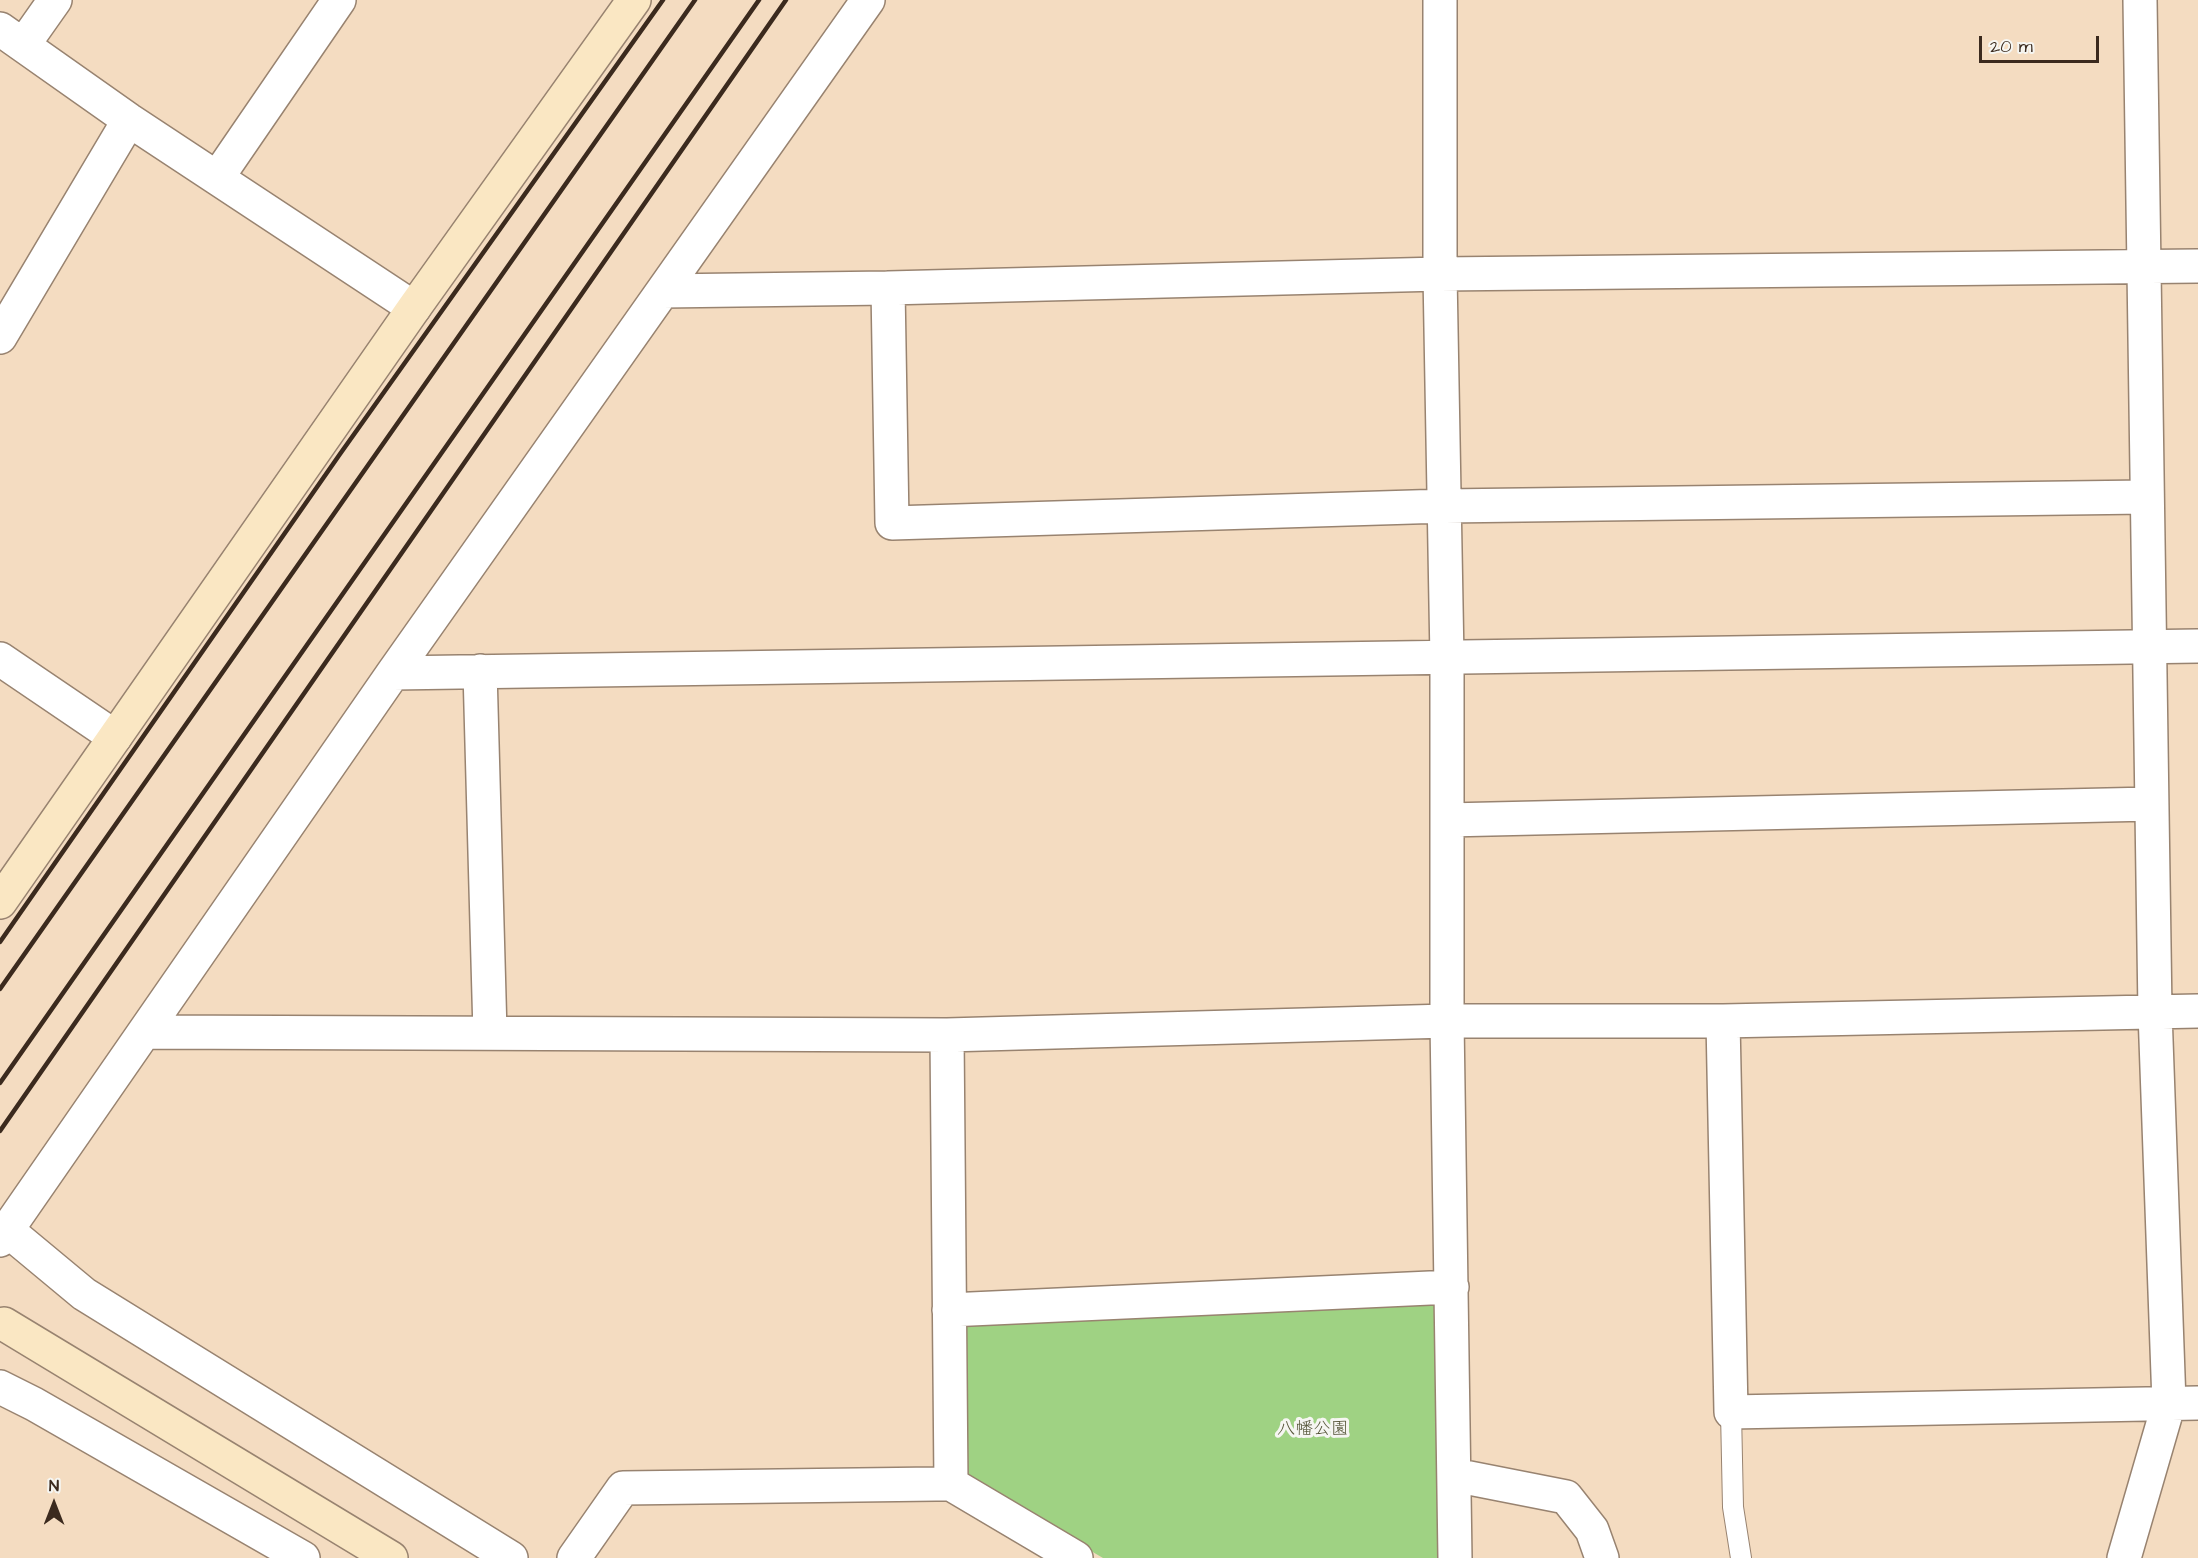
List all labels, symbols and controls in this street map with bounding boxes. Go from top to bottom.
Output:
scale bar [1982,24,2102,62]
text: 20 m [1990,34,2033,59]
park label: 八幡公園 [1277,1419,1349,1441]
north arrow [24,1474,84,1534]
text: N [49,1475,59,1497]

